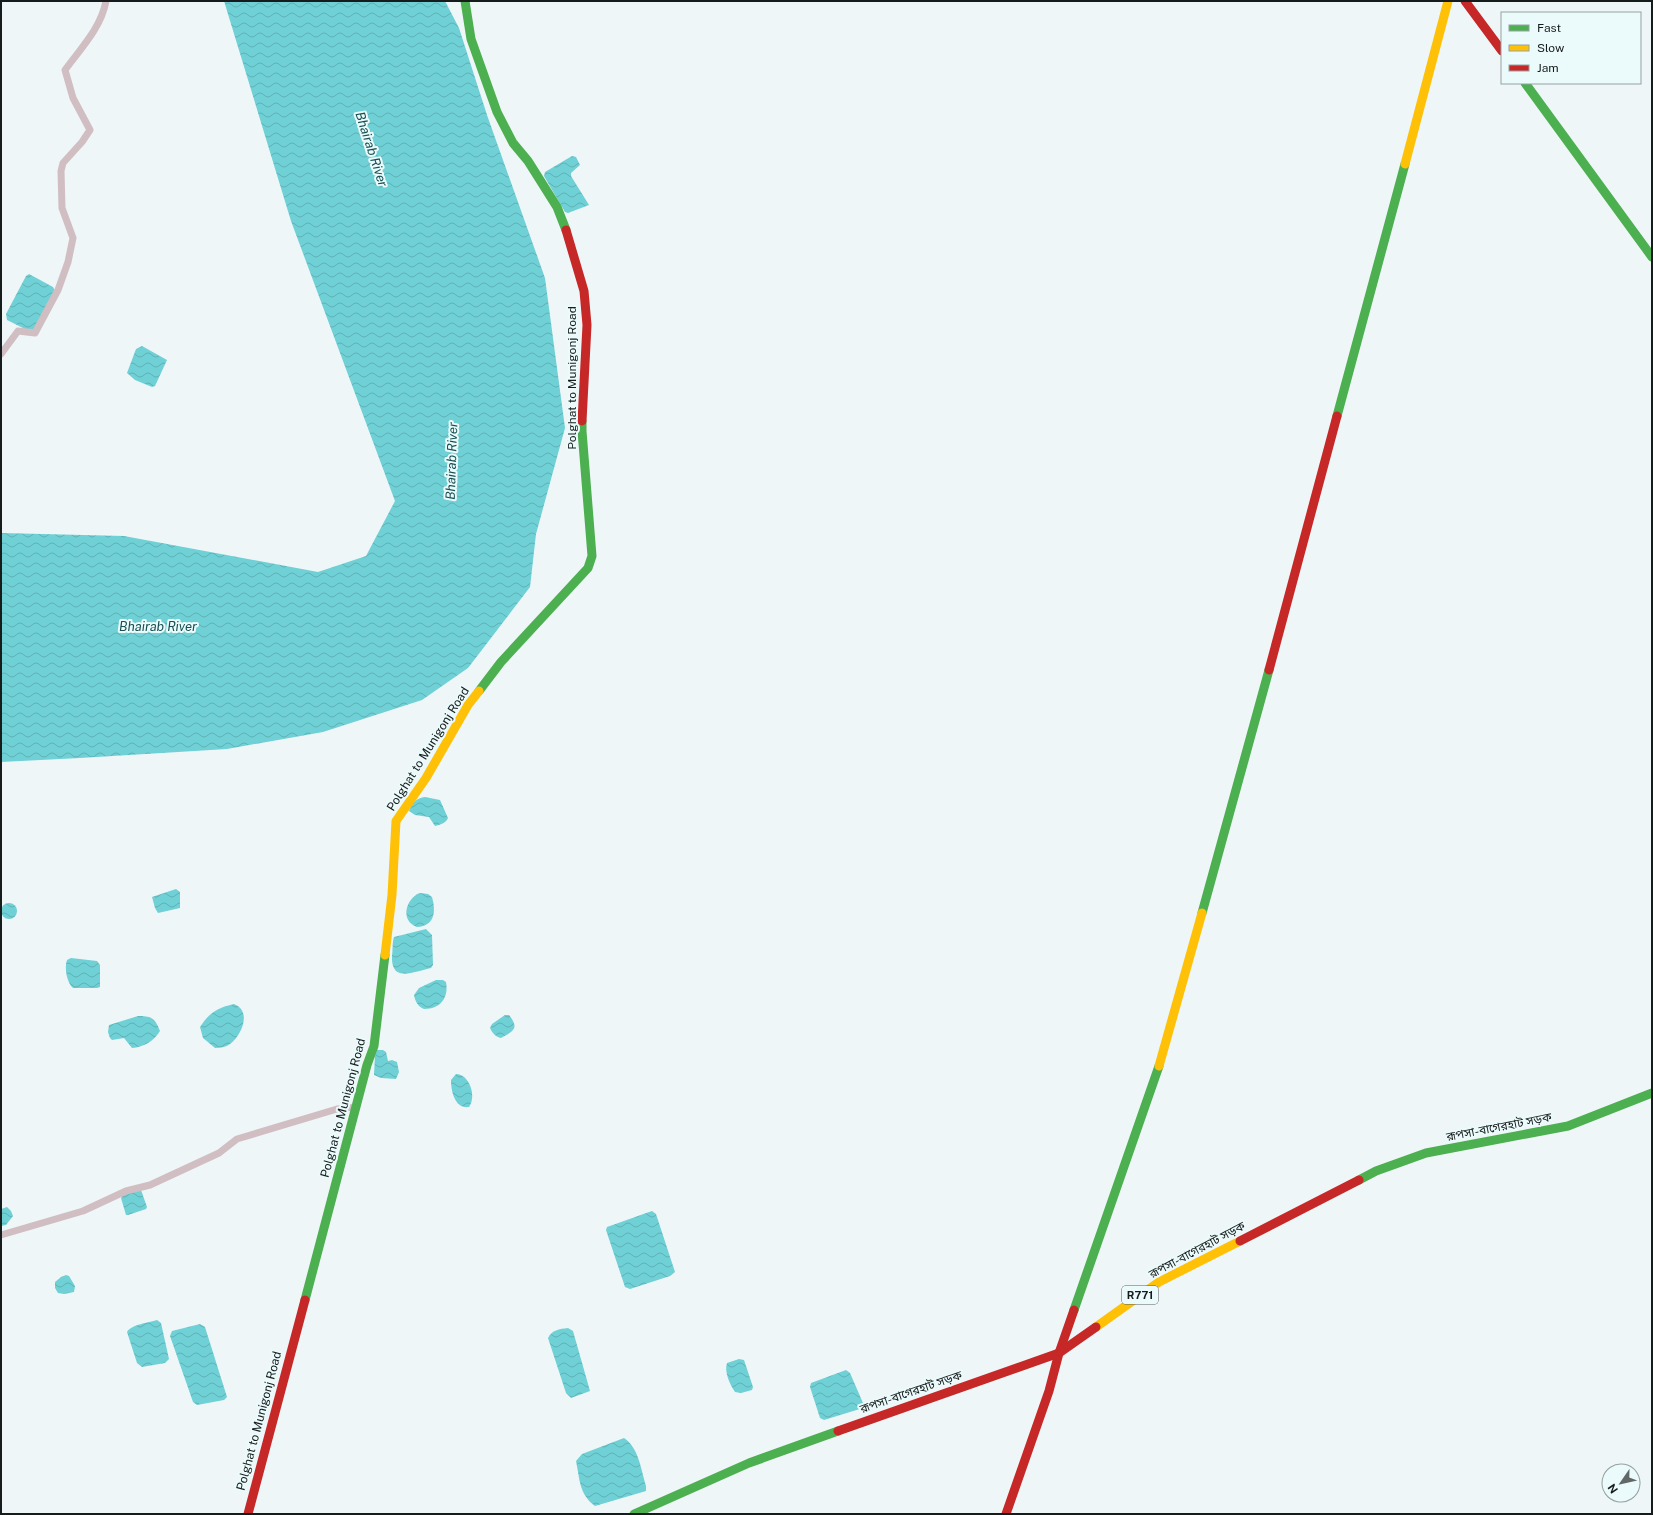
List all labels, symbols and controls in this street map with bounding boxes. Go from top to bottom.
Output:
legend [1501,12,1641,84]
text: Fast [1537,21,1562,35]
text: Slow [1537,41,1565,55]
text: Jam [1537,61,1559,75]
water label: Bhairab River [352,110,391,189]
street label: Polghat to Munigonj Road [565,306,579,450]
water label: Bhairab River [443,422,460,500]
water label: Bhairab River [119,619,197,634]
street label: Polghat to Munigonj Road [384,684,472,814]
street label: Polghat to Munigonj Road [318,1037,368,1179]
street label: রূপসা-বাগেরহাট সড়ক [1444,1109,1553,1144]
street label: রূপসা-বাগেরহাট সড়ক [1145,1218,1248,1282]
road number: R771 [1122,1286,1158,1304]
street label: Polghat to Munigonj Road [234,1350,284,1492]
street label: রূপসা-বাগেরহাট সড়ক [857,1367,964,1416]
north arrow [1601,1463,1641,1503]
text: N [1605,1482,1620,1496]

